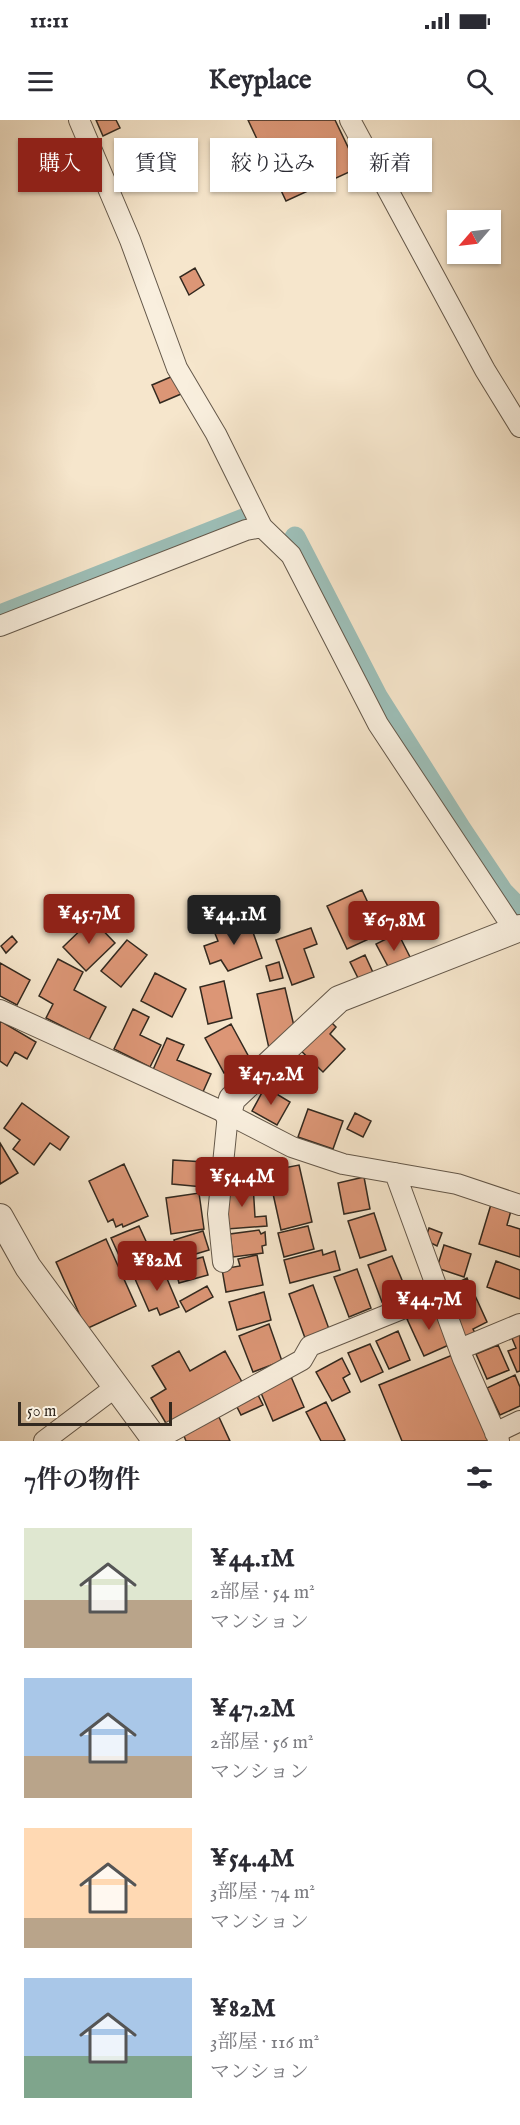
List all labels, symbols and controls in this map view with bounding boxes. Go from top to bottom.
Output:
text: 11:11 [30,7,69,35]
text: Keyplace [209,64,311,98]
icon: menu [24,65,57,98]
icon: search [463,65,496,98]
chip: 購入 [18,138,102,192]
chip: 賃貸 [114,138,198,192]
chip: 絞り込み [210,138,336,192]
chip: 新着 [348,138,432,192]
north arrow [447,210,501,264]
map controls [447,210,501,264]
pin: ¥45.7M [40,894,138,945]
pin: ¥44.1M [185,895,283,946]
text: ¥45.7M [58,901,120,926]
pin: ¥67.8M [345,901,443,952]
text: ¥44.1M [201,902,267,927]
text: ¥67.8M [362,908,426,933]
pin: ¥47.2M [222,1055,320,1106]
text: ¥47.2M [238,1062,304,1087]
pin: ¥54.4M [193,1157,291,1208]
text: ¥54.4M [209,1164,275,1189]
pin: ¥82M [121,1241,193,1292]
text: ¥82M [132,1248,182,1273]
pin: ¥44.7M [380,1280,478,1331]
text: ¥44.7M [396,1287,462,1312]
scale bar [18,1399,172,1426]
text: 50 m [27,1402,56,1422]
icon: filters [463,1461,496,1494]
text: 7件の物件 [24,1464,140,1497]
text: ¥44.1M [210,1542,295,1575]
icon: home [72,1552,144,1624]
text: 2部屋 · 54 m² [210,1580,315,1605]
text: マンション [210,1610,309,1635]
text: ¥47.2M [210,1692,295,1725]
icon: home [72,1702,144,1774]
text: 2部屋 · 56 m² [210,1730,314,1755]
text: マンション [210,1760,309,1785]
text: ¥54.4M [210,1842,295,1875]
icon: home [72,1852,144,1924]
text: 3部屋 · 74 m² [210,1880,315,1905]
text: マンション [210,1910,309,1935]
text: ¥82M [210,1992,276,2025]
icon: home [72,2002,144,2074]
text: 3部屋 · 116 m² [210,2030,319,2055]
text: マンション [210,2060,309,2085]

